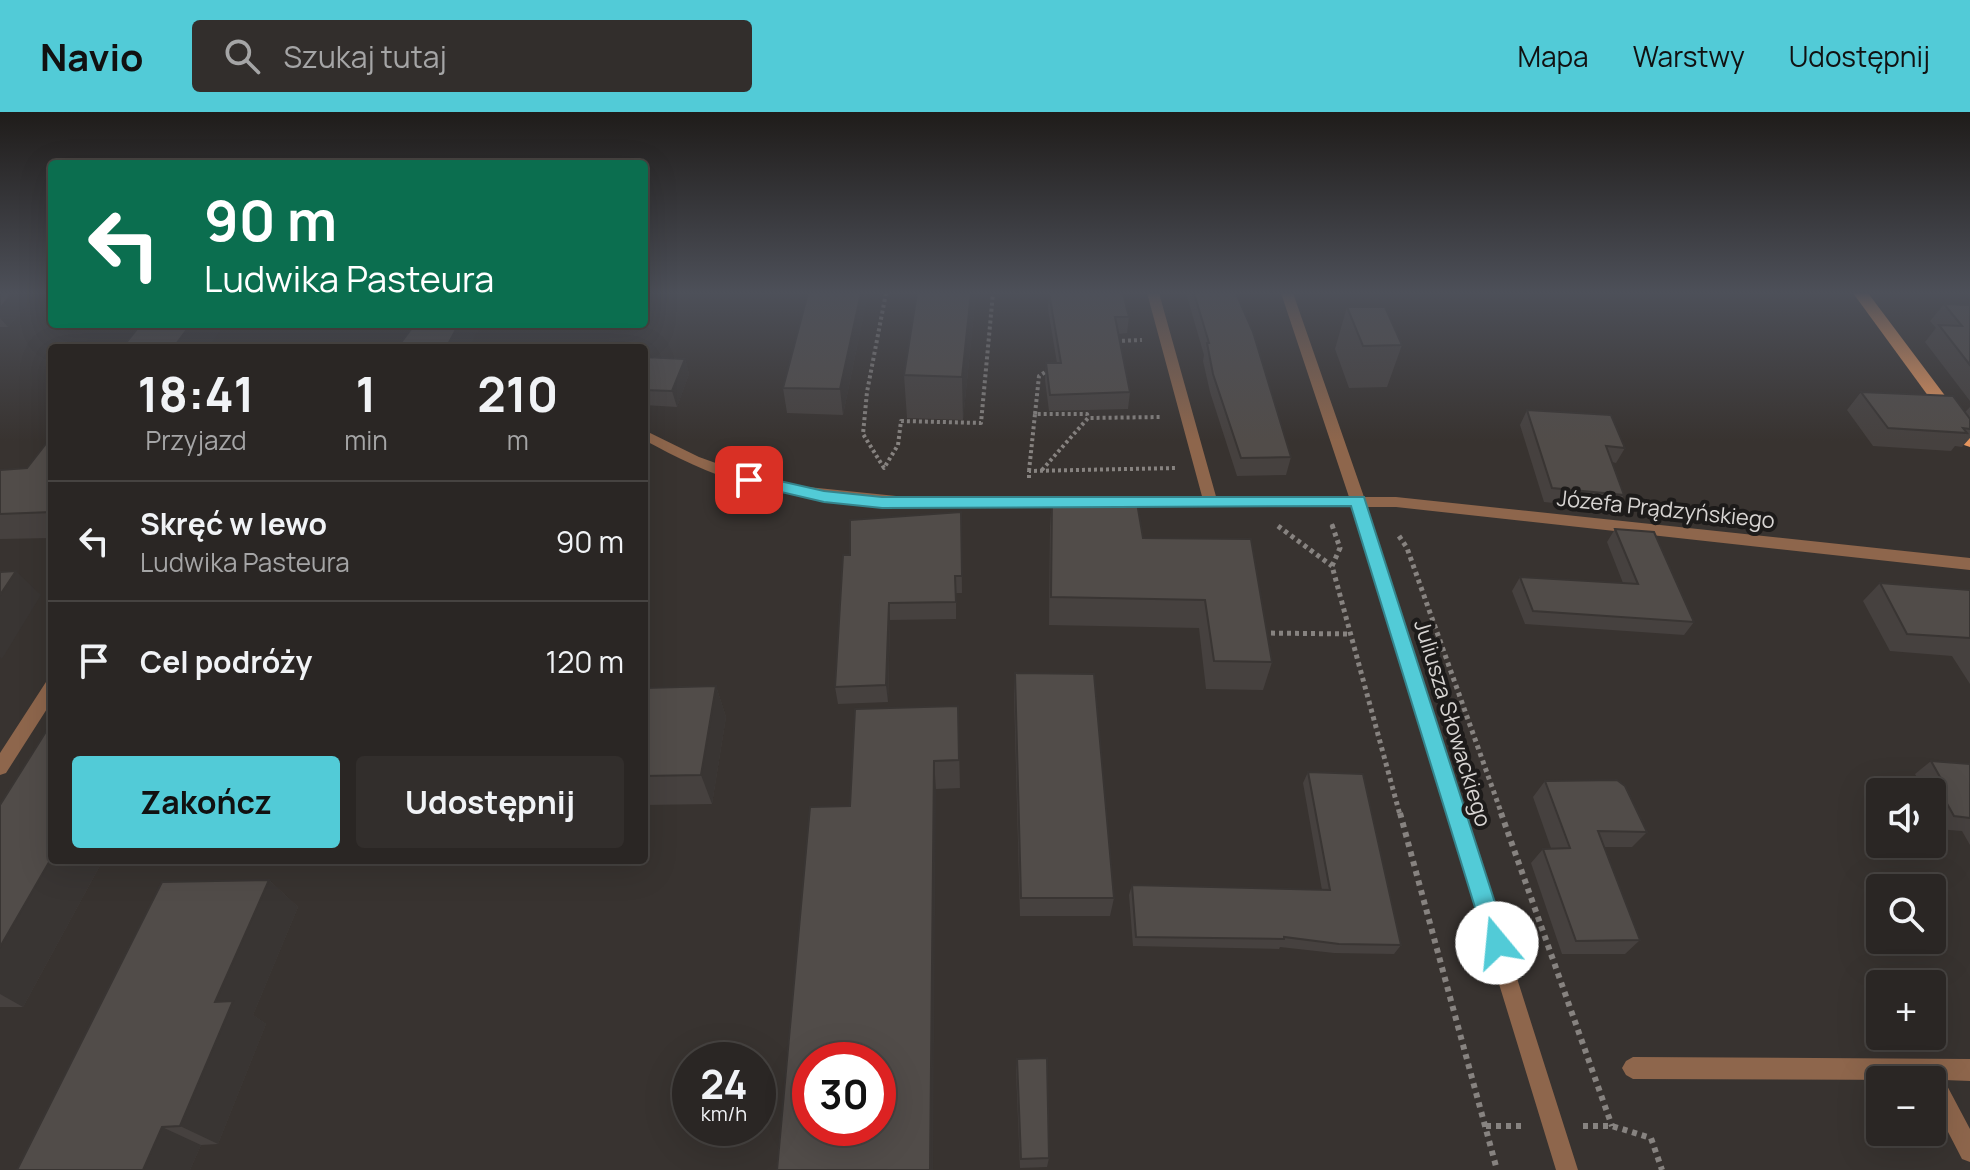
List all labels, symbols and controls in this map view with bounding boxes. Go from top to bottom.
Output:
search box [192,20,752,92]
text: Navio [40,30,144,82]
icon: search [220,34,264,78]
text: Szukaj tutaj [284,36,447,77]
text: Mapa [1517,37,1589,75]
text: Warstwy [1633,37,1745,75]
text: Udostępnij [1789,37,1930,75]
text: 90 m [204,181,337,258]
icon: left [72,192,176,296]
text: Ludwika Pasteura [204,254,494,303]
text: 18:41 [138,361,255,426]
text: 1 [355,361,376,426]
text: 210 [477,361,558,426]
text: Przyjazd [145,422,247,458]
text: min [344,422,388,458]
text: m [507,422,529,458]
pin [715,446,783,514]
icon: arrive [727,458,771,502]
street label: Józefa Prądzyńskiego [1556,483,1776,535]
text: Skręć w lewo [140,503,327,544]
icon: left [72,519,116,563]
text: 90 m [556,521,624,562]
text: Ludwika Pasteura [140,544,350,580]
street label: Juliusza Słowackiego [1407,616,1499,830]
icon: arrive [72,639,116,683]
text: Cel podróży [140,641,312,682]
text: 120 m [545,641,624,682]
button: Zakończ [72,756,340,848]
button: Udostępnij [356,756,624,848]
map controls [1866,778,1946,1146]
button: sound [1866,778,1946,858]
button: search [1866,874,1946,954]
position arrow [1455,901,1539,985]
button: + [1866,970,1946,1050]
speed limit sign: 30 [792,1042,896,1146]
text: 24 [700,1056,748,1111]
button: − [1866,1066,1946,1146]
text: km/h [701,1100,747,1127]

